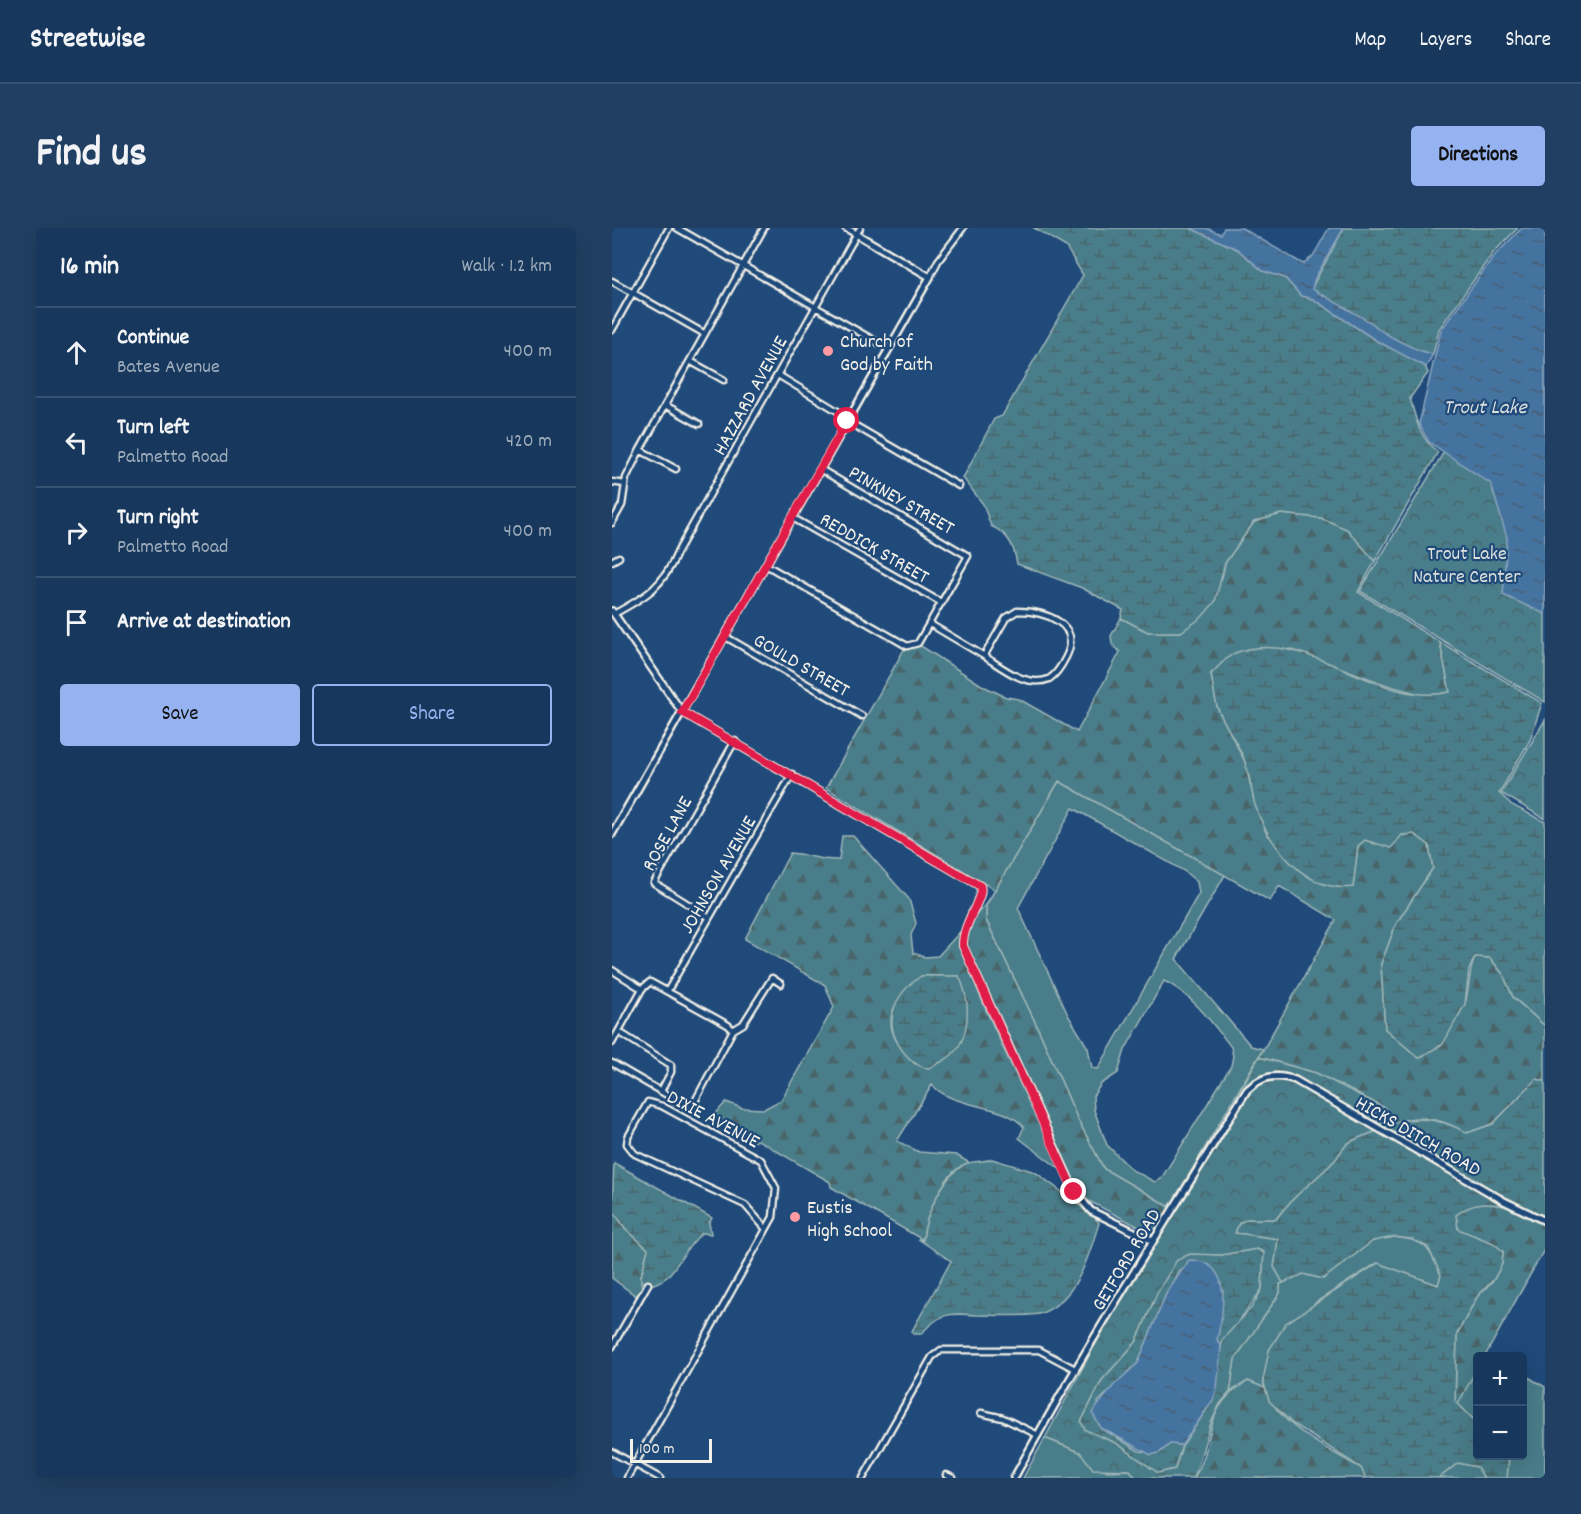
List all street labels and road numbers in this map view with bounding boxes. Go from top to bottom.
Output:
street label: HAZZARD AVENUE [707,332,796,461]
street label: PINKNEY STREET [842,460,959,543]
street label: REDDICK STREET [814,507,933,592]
street label: GOULD STREET [747,628,854,705]
street label: ROSE LANE [637,792,701,877]
street label: JOHNSON AVENUE [675,811,765,940]
street label: DIXIE AVENUE [661,1084,764,1157]
street label: HICKS DITCH ROAD [1350,1090,1485,1185]
street label: GETFORD ROAD [1086,1204,1169,1317]

